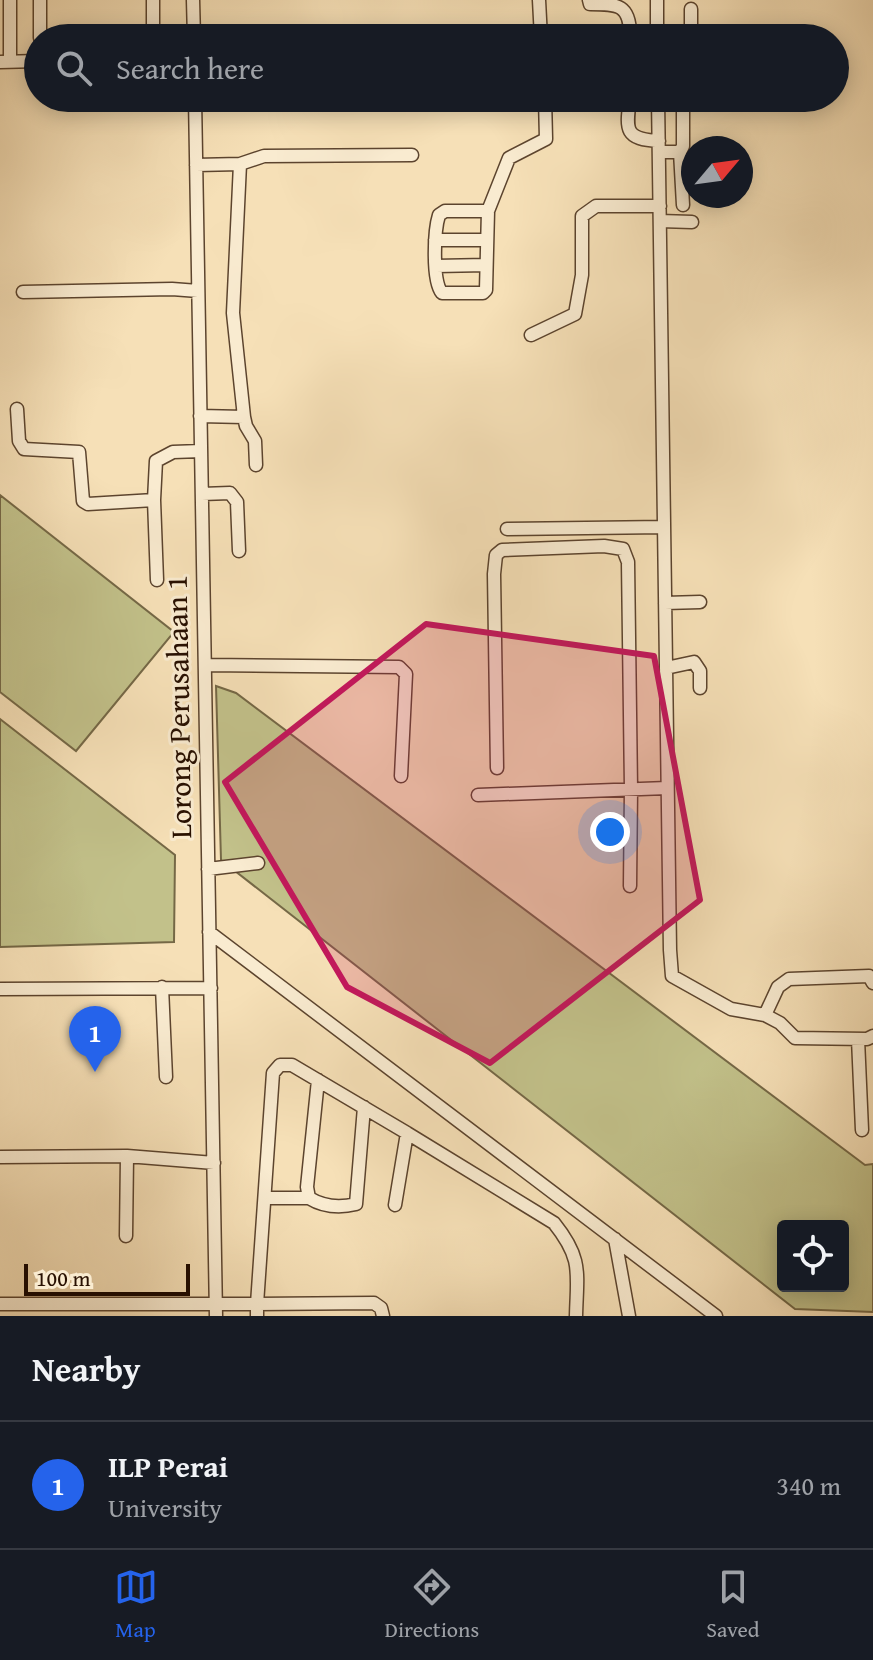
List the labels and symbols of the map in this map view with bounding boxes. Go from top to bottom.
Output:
north arrow [681,136,753,208]
street label: Lorong Perusahaan 1 [154,575,202,839]
your location [590,812,630,852]
pin: 1 [69,1006,121,1072]
scale bar [24,1260,190,1296]

